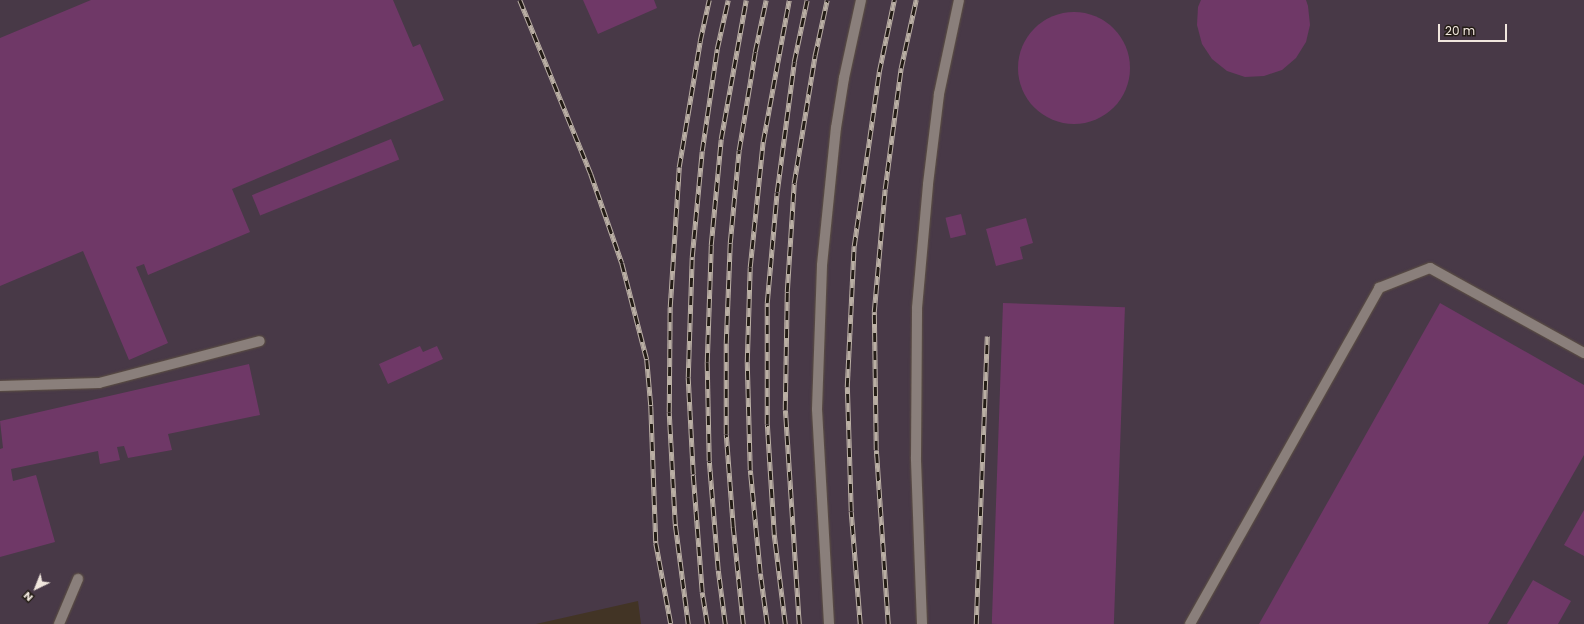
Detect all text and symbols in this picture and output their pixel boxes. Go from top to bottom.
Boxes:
scale bar [1440,16,1509,42]
text: 20 m [1445,22,1475,39]
north arrow [16,568,56,608]
text: N [19,588,36,605]

